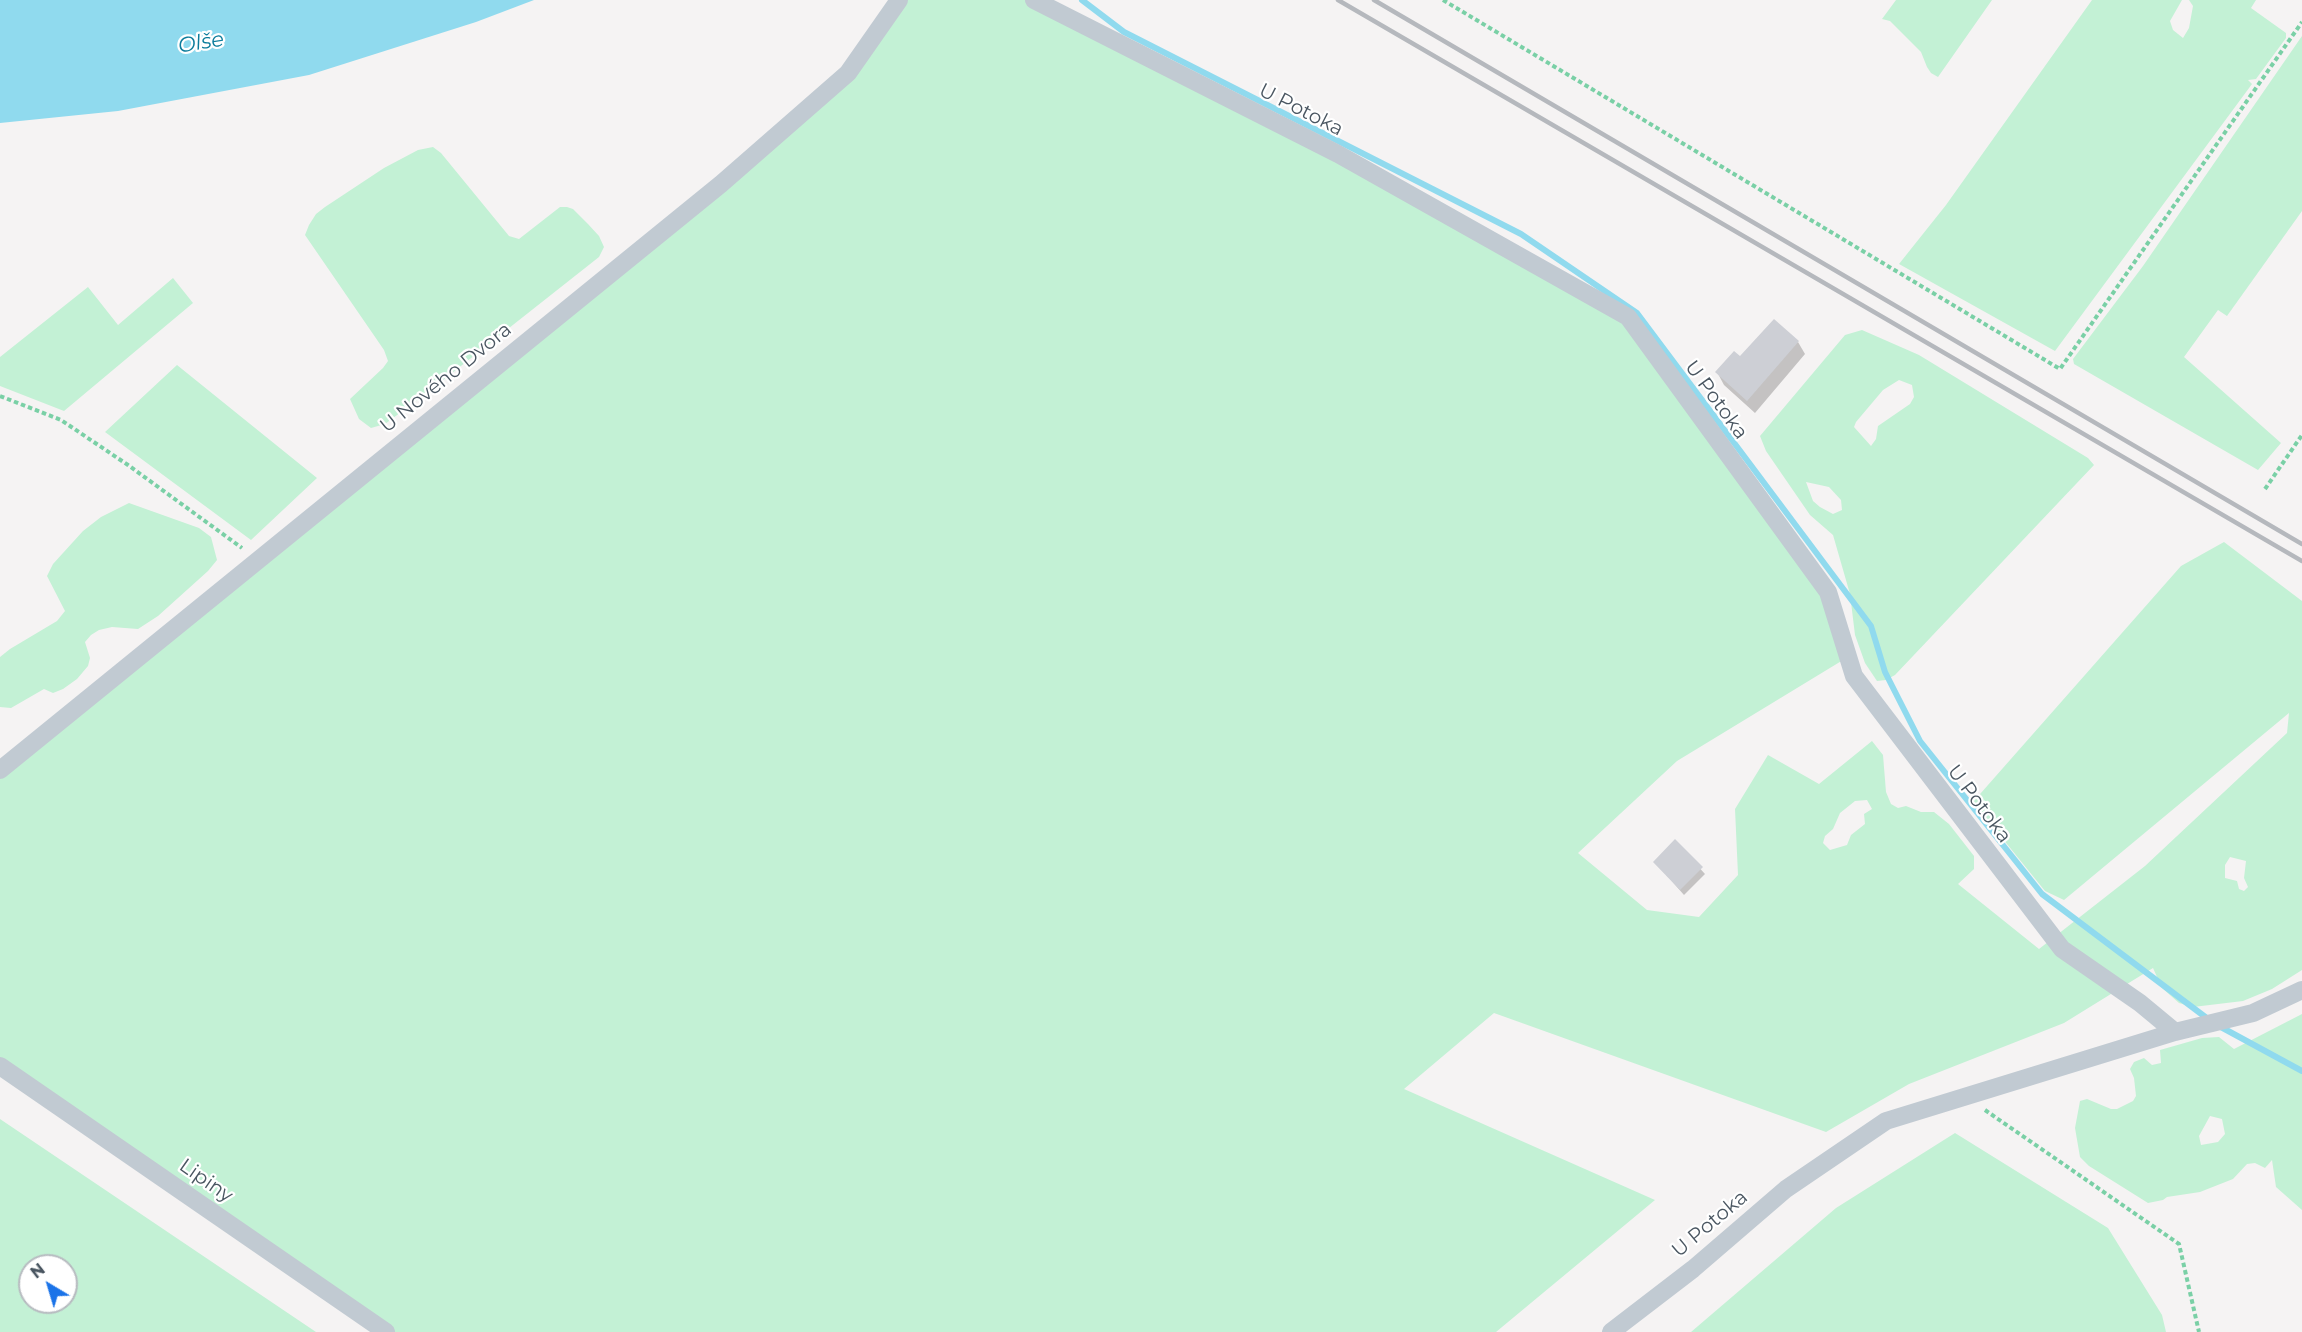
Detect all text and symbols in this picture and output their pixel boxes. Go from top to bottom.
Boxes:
water label: Olše [176,27,226,59]
street label: U Potoka [1255,79,1347,141]
street label: U Nového Dvora [375,318,517,438]
street label: U Potoka [1679,356,1753,444]
street label: U Potoka [1942,760,2016,848]
street label: Lipiny [175,1154,237,1208]
street label: U Potoka [1667,1185,1753,1263]
north arrow [18,1254,78,1314]
text: N [27,1260,49,1282]

